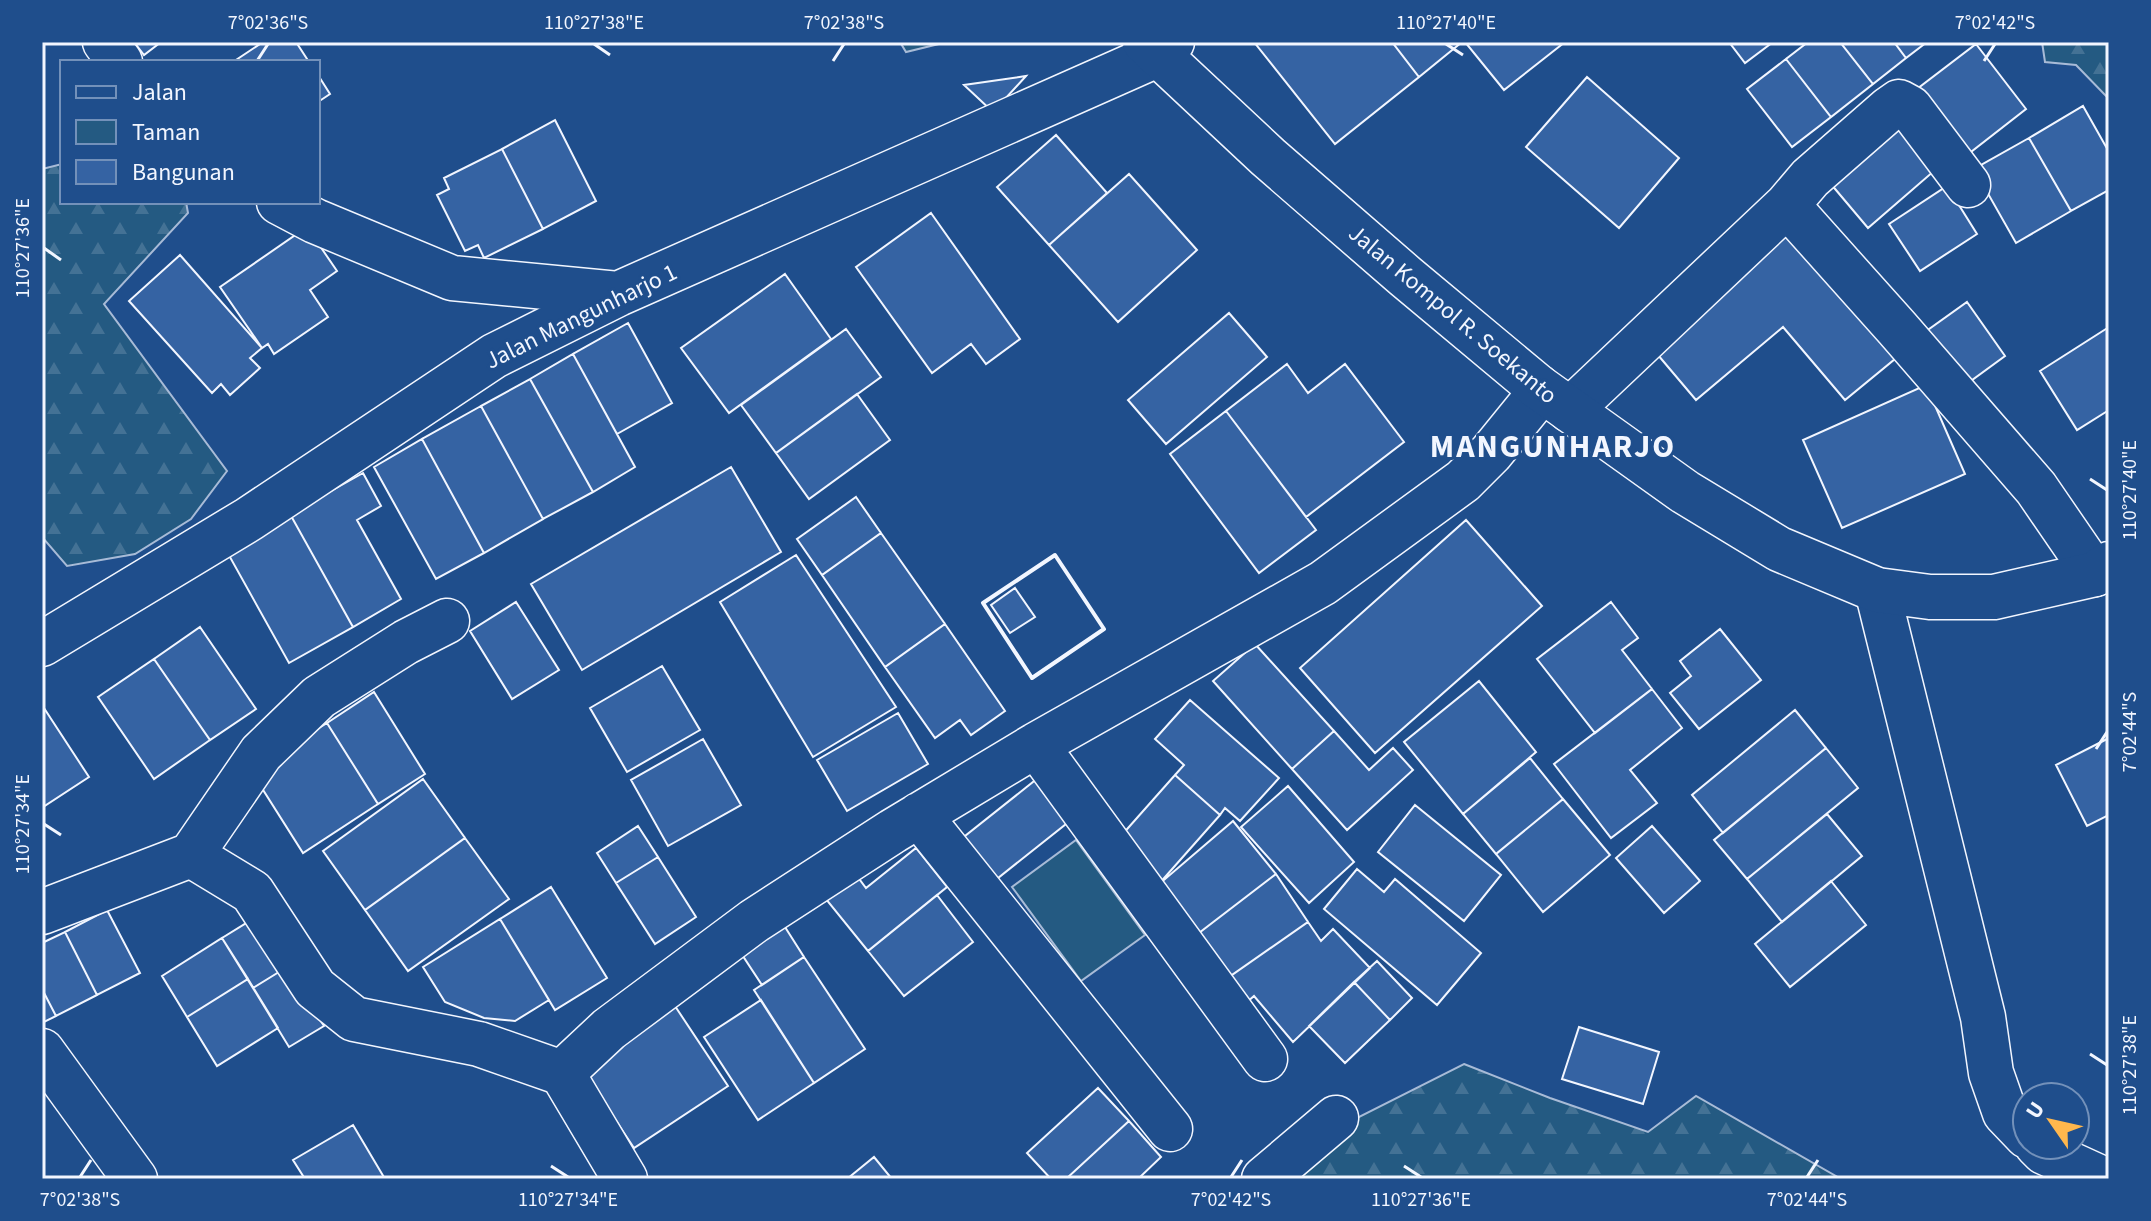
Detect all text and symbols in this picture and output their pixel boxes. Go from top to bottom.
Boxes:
text: 7°02'36"S [228,9,308,37]
text: 110°27'38"E [544,9,644,37]
text: 7°02'38"S [804,9,884,37]
text: 110°27'40"E [1396,9,1496,37]
text: 7°02'42"S [1955,9,2035,37]
legend [60,60,320,204]
text: Jalan [132,75,187,110]
text: Taman [132,115,200,150]
text: Bangunan [132,155,235,190]
text: 110°27'36"E [9,198,37,298]
street label: Jalan Kompol R. Soekanto [1341,216,1565,412]
street label: Jalan Mangunharjo 1 [479,255,683,378]
district label: MANGUNHARJO [1430,424,1676,470]
text: 110°27'40"E [2116,440,2144,540]
text: 7°02'44"S [2116,692,2144,772]
text: 110°27'34"E [9,774,37,874]
text: 110°27'38"E [2116,1015,2144,1115]
north arrow [2011,1081,2091,1161]
text: U [2018,1095,2053,1125]
text: 7°02'38"S [40,1186,120,1214]
text: 110°27'34"E [518,1186,618,1214]
text: 7°02'42"S [1191,1186,1271,1214]
text: 110°27'36"E [1371,1186,1471,1214]
text: 7°02'44"S [1767,1186,1847,1214]

